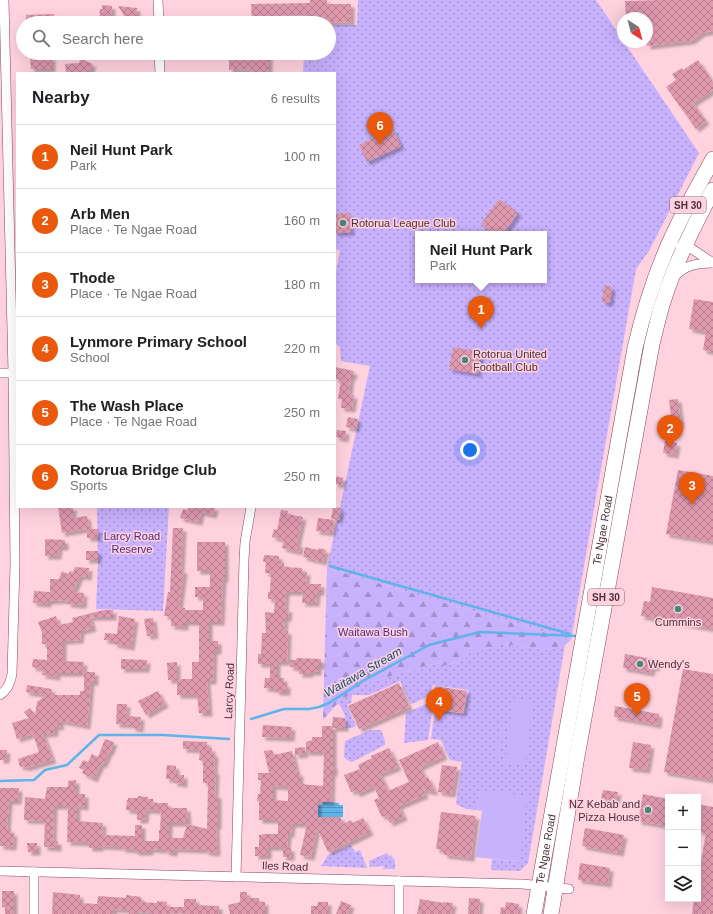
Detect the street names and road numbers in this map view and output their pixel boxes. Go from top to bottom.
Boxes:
road number: SH 30 [670,197,706,213]
street label: Te Ngae Road [590,494,615,566]
road number: SH 30 [588,589,624,605]
street label: Larcy Road [222,663,236,719]
street label: Te Ngae Road [534,813,558,885]
street label: Iles Road [262,859,308,873]

